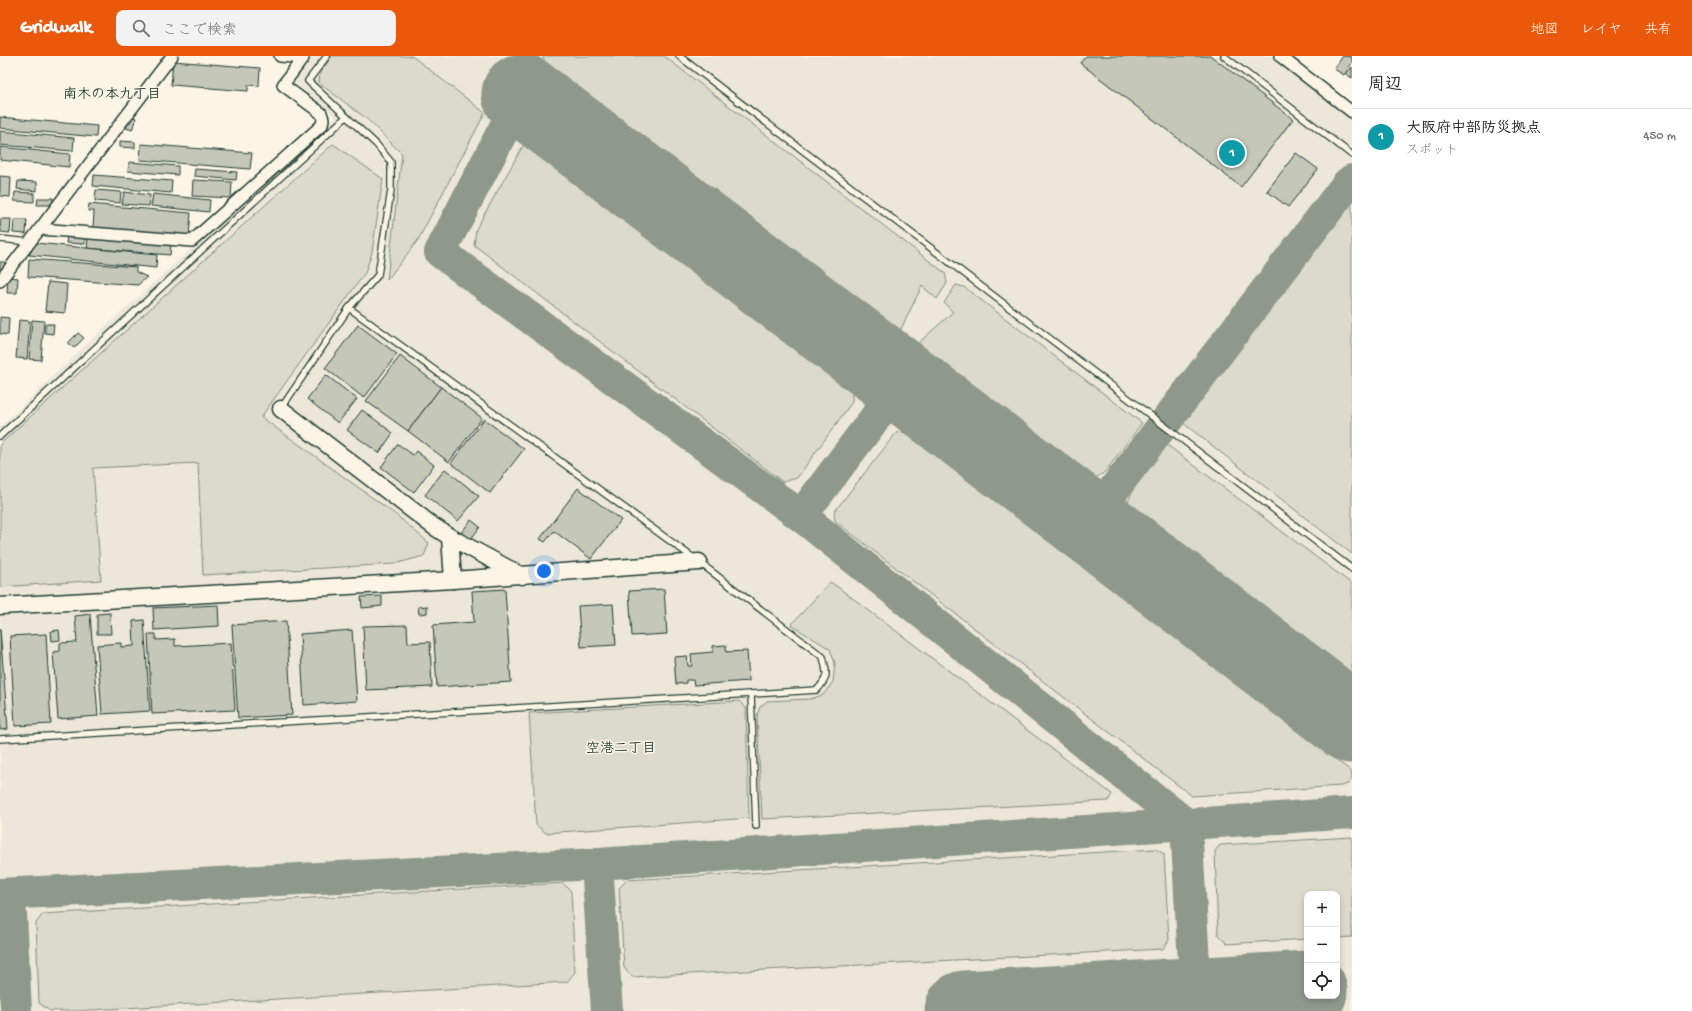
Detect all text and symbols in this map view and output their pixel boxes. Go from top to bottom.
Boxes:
search box [116,10,396,46]
text: Gridwalk [20,17,92,40]
icon: search [130,17,152,39]
text: ここで検索 [162,22,237,40]
text: 地図 [1531,22,1559,39]
text: レイヤ [1581,22,1622,39]
text: 共有 [1644,22,1672,39]
text: 周辺 [1368,76,1402,96]
district label: 南木の本九丁目 [63,86,161,104]
text: 大阪府中部防災拠点 [1406,120,1541,138]
text: 1 [1378,129,1384,144]
text: 450 m [1643,129,1676,144]
pin: 1 [1219,138,1245,168]
text: スポット [1406,143,1458,158]
your location [534,561,554,581]
district label: 空港二丁目 [586,740,656,758]
map controls [1304,891,1340,999]
button: + [1304,891,1340,927]
button: − [1304,927,1340,963]
button: locate [1304,963,1340,999]

